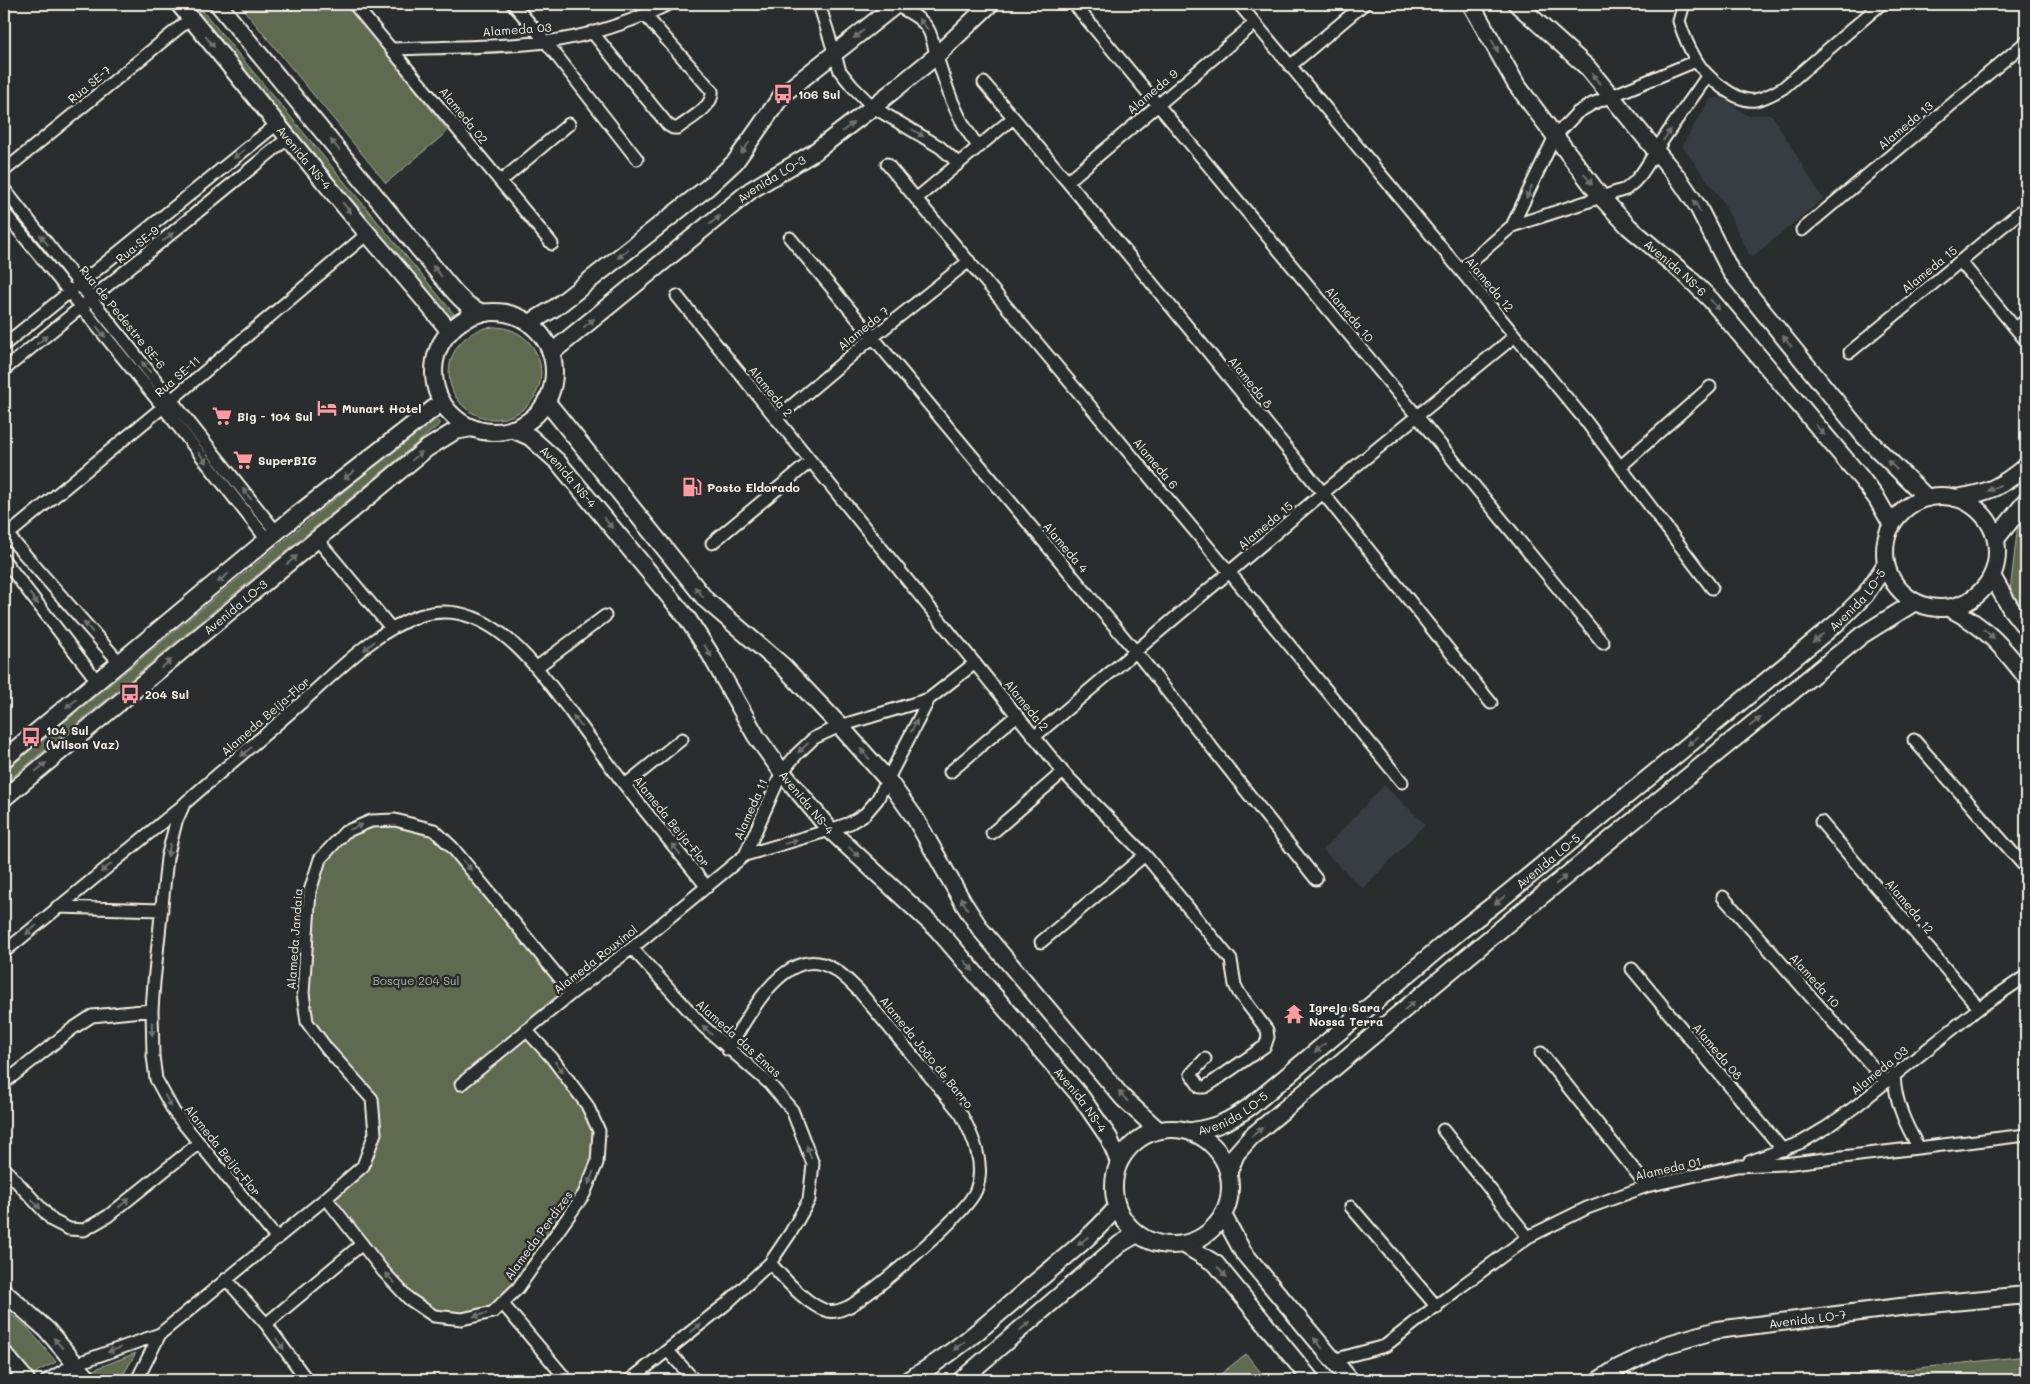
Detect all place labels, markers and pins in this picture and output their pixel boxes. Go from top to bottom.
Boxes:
bus stop icon: 106 Sul [772,83,794,105]
place label: 106 Sul [798,86,840,102]
hotel icon: Munart Hotel [316,397,338,419]
place label: Munart Hotel [342,400,421,416]
supermarket icon: Big - 104 Sul [211,405,233,427]
place label: Big - 104 Sul [237,408,313,424]
supermarket icon: SuperBIG [232,449,254,471]
place label: SuperBIG [258,452,317,468]
fuel station icon: Posto Eldorado [681,476,703,498]
place label: Posto Eldorado [707,479,800,495]
bus stop icon: 204 Sul [119,683,141,705]
place label: 204 Sul [145,686,189,702]
place label: 104 Sul (Wilson Vaz) [46,722,119,752]
bus stop icon: 104 Sul (Wilson Vaz) [20,726,42,748]
place label: Igreja Sara Nossa Terra [1309,999,1383,1029]
temple icon: Igreja Sara Nossa Terra [1283,1003,1305,1025]

